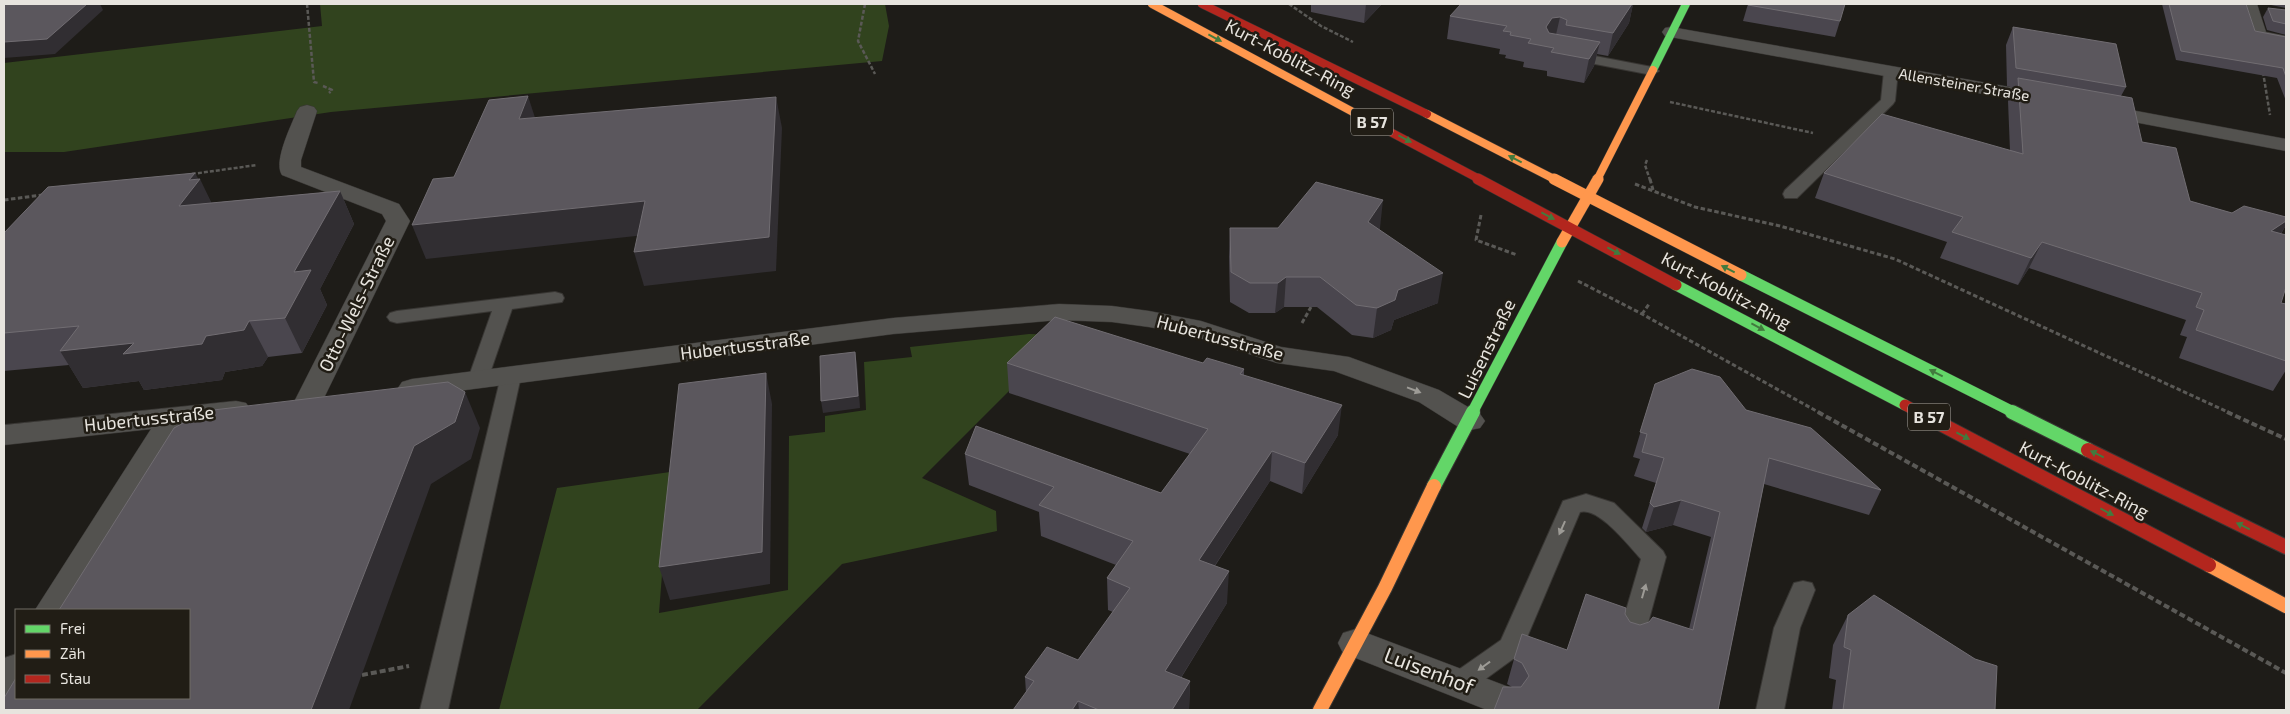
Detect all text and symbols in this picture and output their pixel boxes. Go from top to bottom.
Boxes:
street label: Kurt-Koblitz-Ring [1222,14,1359,101]
one-way arrow [1208,34,1223,42]
street label: Allensteiner Straße [1897,64,2031,104]
road number: B 57 [1351,108,1393,136]
one-way arrow [1398,135,1412,143]
one-way arrow [1507,155,1522,163]
one-way arrow [1541,212,1555,221]
street label: Otto-Wels-Straße [314,232,399,375]
one-way arrow [1607,247,1621,256]
street label: Kurt-Koblitz-Ring [1658,247,1795,334]
one-way arrow [1721,265,1735,273]
street label: Luisenstraße [1453,295,1520,402]
street label: Hubertusstraße [1154,310,1286,365]
one-way arrow [1750,323,1765,331]
street label: Hubertusstraße [679,326,811,364]
one-way arrow [1928,369,1943,378]
one-way arrow [1406,387,1421,394]
street label: Hubertusstraße [83,400,215,436]
road number: B 57 [1908,404,1950,431]
one-way arrow [1956,432,1971,440]
street label: Kurt-Koblitz-Ring [2016,436,2153,523]
one-way arrow [2090,450,2104,458]
one-way arrow [2100,508,2114,516]
one-way arrow [1558,521,1566,535]
one-way arrow [2235,521,2250,530]
one-way arrow [1641,583,1649,598]
legend [15,609,190,699]
text: Frei [60,619,85,637]
street label: Luisenhof [1381,641,1479,699]
text: Zäh [60,644,85,662]
one-way arrow [1477,661,1491,671]
text: Stau [60,669,91,687]

